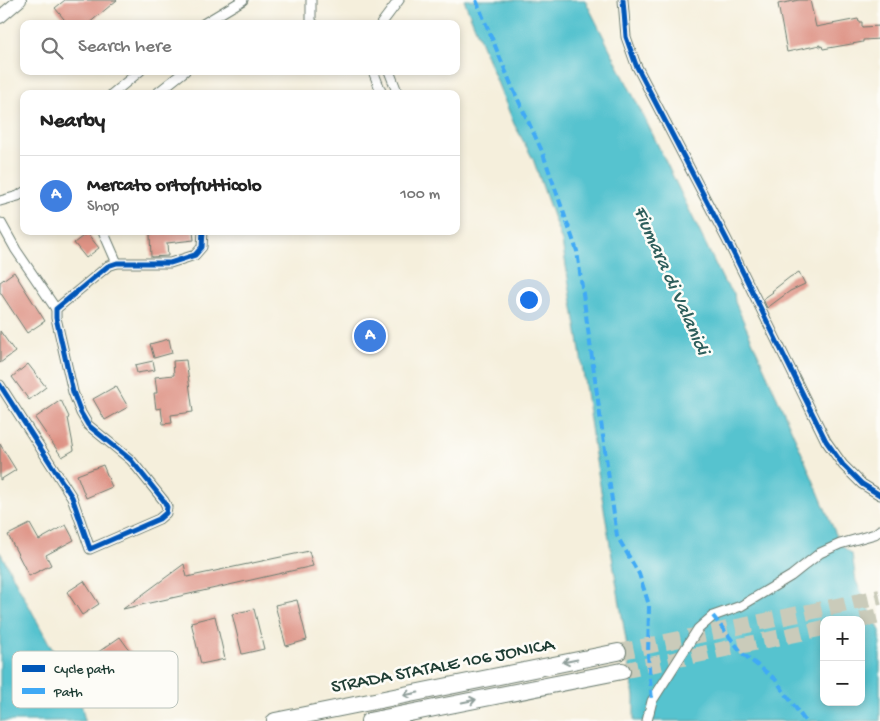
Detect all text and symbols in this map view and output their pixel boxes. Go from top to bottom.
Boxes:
search box [20,20,460,75]
icon: search [38,34,66,62]
text: Search here [78,36,172,59]
text: Nearby [40,110,105,135]
text: Mercato ortofrutticolo [87,175,262,198]
text: A [51,186,61,205]
text: 100 m [400,186,440,205]
text: Shop [87,198,119,217]
water label: Fiumara di Valanidi [627,203,714,361]
your location [516,287,542,313]
pin: A [354,317,386,355]
map controls [820,616,865,706]
button: + [820,616,865,661]
street label: STRADA STATALE 106 JONICA [329,634,558,700]
legend [12,651,178,708]
one-way arrow [562,657,578,667]
button: − [820,661,865,706]
text: Cycle path [54,662,115,679]
text: Path [53,685,83,702]
one-way arrow [403,689,419,699]
one-way arrow [460,696,476,705]

